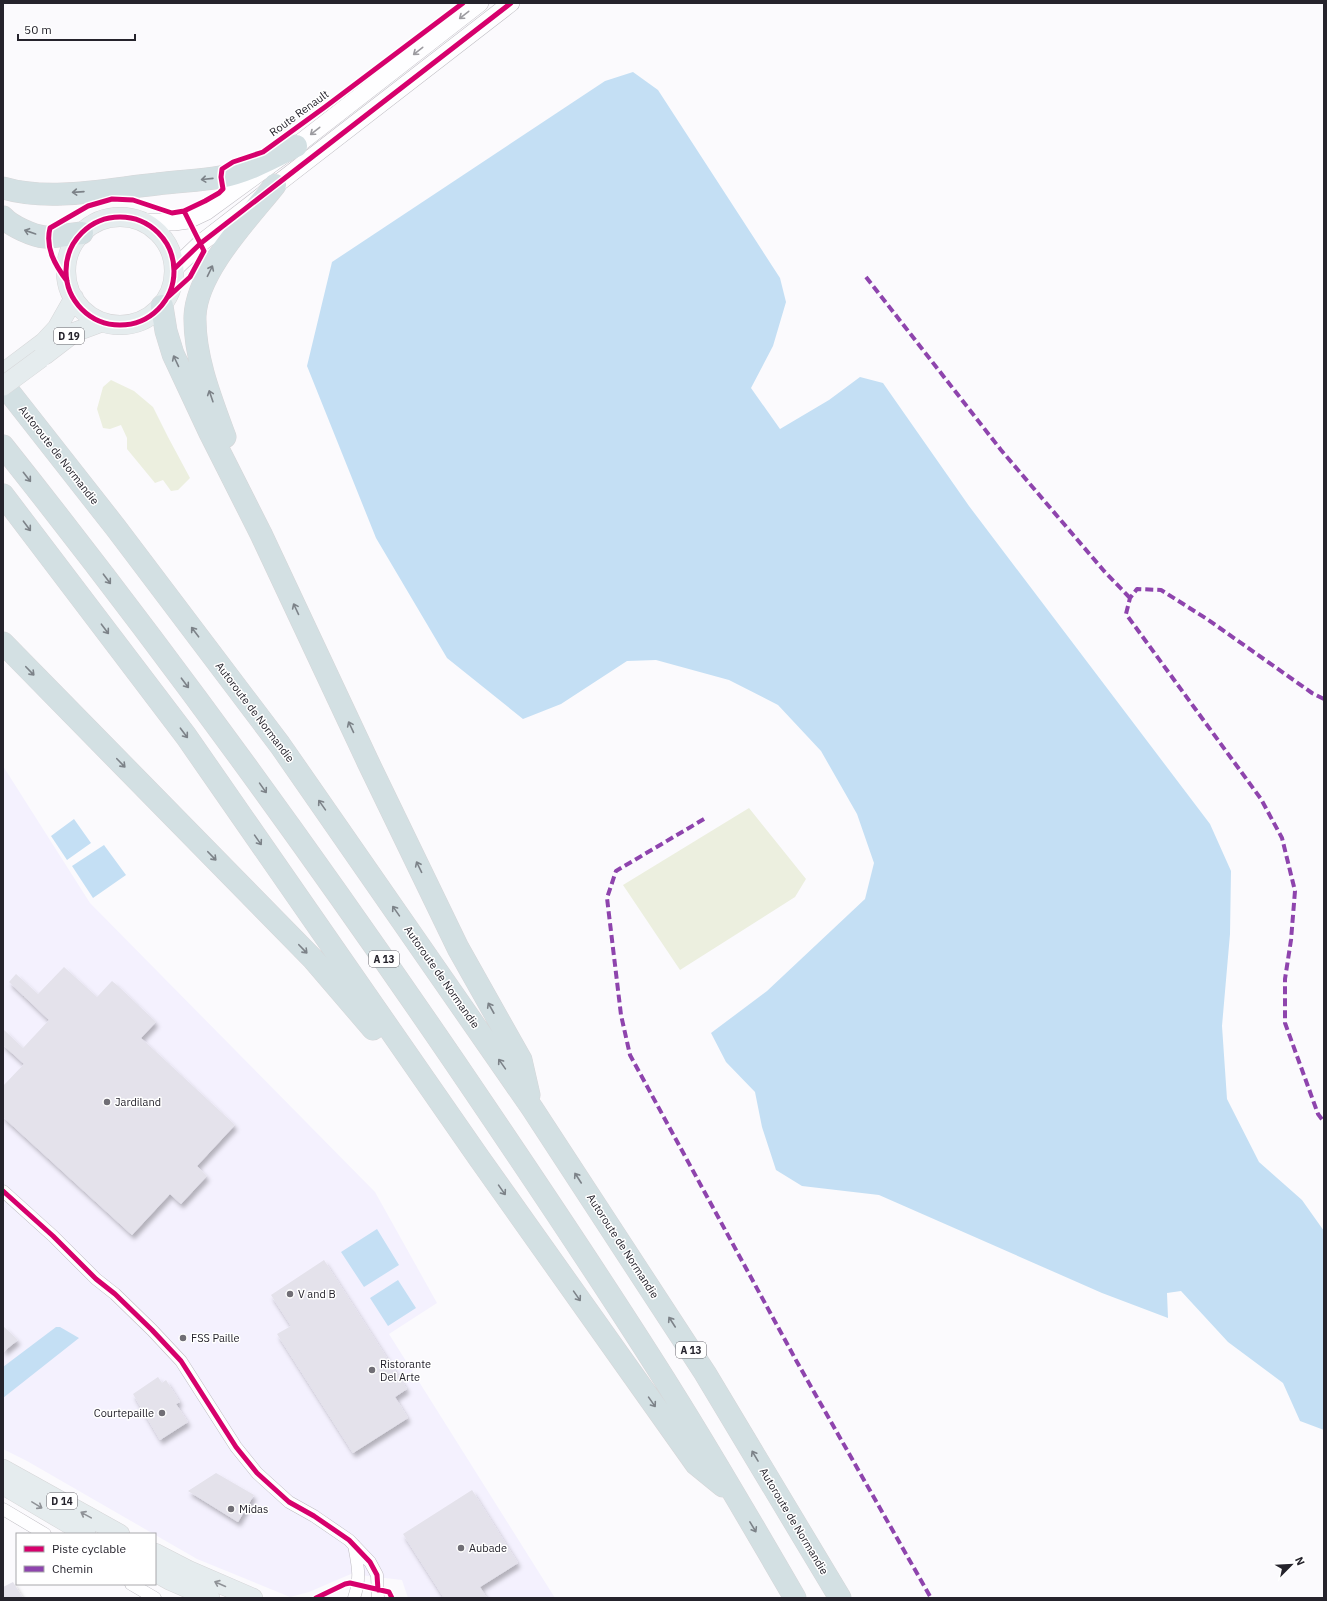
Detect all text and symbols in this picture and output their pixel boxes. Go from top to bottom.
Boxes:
one-way arrow [459,11,470,19]
scale bar [18,16,135,42]
text: 50 m [24,22,52,37]
one-way arrow [412,47,423,56]
street label: Route Renault [267,87,331,139]
one-way arrow [310,127,321,136]
one-way arrow [201,175,214,182]
one-way arrow [72,189,85,196]
one-way arrow [24,228,37,235]
one-way arrow [207,265,214,277]
road number: D 19 [54,328,84,344]
one-way arrow [172,355,180,367]
one-way arrow [207,390,214,403]
street label: Autoroute de Normandie [16,403,102,507]
one-way arrow [23,471,32,482]
one-way arrow [22,520,31,531]
one-way arrow [103,574,112,585]
one-way arrow [292,603,299,615]
one-way arrow [101,624,109,635]
one-way arrow [191,627,199,638]
street label: Autoroute de Normandie [213,659,297,765]
one-way arrow [25,666,35,676]
one-way arrow [181,678,190,689]
one-way arrow [347,721,354,733]
one-way arrow [179,727,188,738]
one-way arrow [116,758,126,768]
one-way arrow [259,782,267,793]
one-way arrow [318,799,326,810]
one-way arrow [254,834,262,845]
one-way arrow [207,851,217,861]
one-way arrow [415,862,422,874]
one-way arrow [392,906,400,917]
street label: Autoroute de Normandie [401,923,483,1031]
one-way arrow [298,944,308,954]
road number: A 13 [369,951,399,967]
one-way arrow [487,1002,495,1014]
one-way arrow [498,1059,506,1070]
place label: Jardiland [115,1095,161,1109]
marker: Jardiland [102,1097,112,1107]
one-way arrow [574,1172,582,1184]
one-way arrow [498,1184,506,1195]
street label: Autoroute de Normandie [584,1191,662,1301]
place label: V and B [298,1287,336,1301]
marker: V and B [285,1289,295,1299]
one-way arrow [573,1290,581,1301]
one-way arrow [668,1316,676,1328]
place label: FSS Paille [191,1331,240,1345]
marker: FSS Paille [178,1333,188,1343]
road number: A 13 [676,1342,706,1358]
place label: Ristorante Del Arte [380,1357,431,1384]
marker: Ristorante Del Arte [367,1365,377,1375]
one-way arrow [648,1396,656,1407]
place label: Courtepaille [94,1406,154,1420]
marker: Courtepaille [157,1408,167,1418]
one-way arrow [751,1450,759,1462]
street label: Autoroute de Normandie [757,1465,831,1577]
road number: D 14 [47,1493,77,1509]
one-way arrow [30,1501,42,1509]
place label: Midas [239,1502,268,1516]
marker: Midas [226,1504,236,1514]
one-way arrow [80,1511,92,1518]
one-way arrow [750,1521,758,1533]
legend [16,1533,156,1585]
text: Piste cyclable [52,1541,127,1556]
place label: Aubade [469,1541,507,1555]
marker: Aubade [456,1543,466,1553]
north arrow [1271,1545,1311,1585]
text: N [1292,1554,1308,1567]
text: Chemin [52,1561,93,1576]
one-way arrow [215,1580,227,1587]

